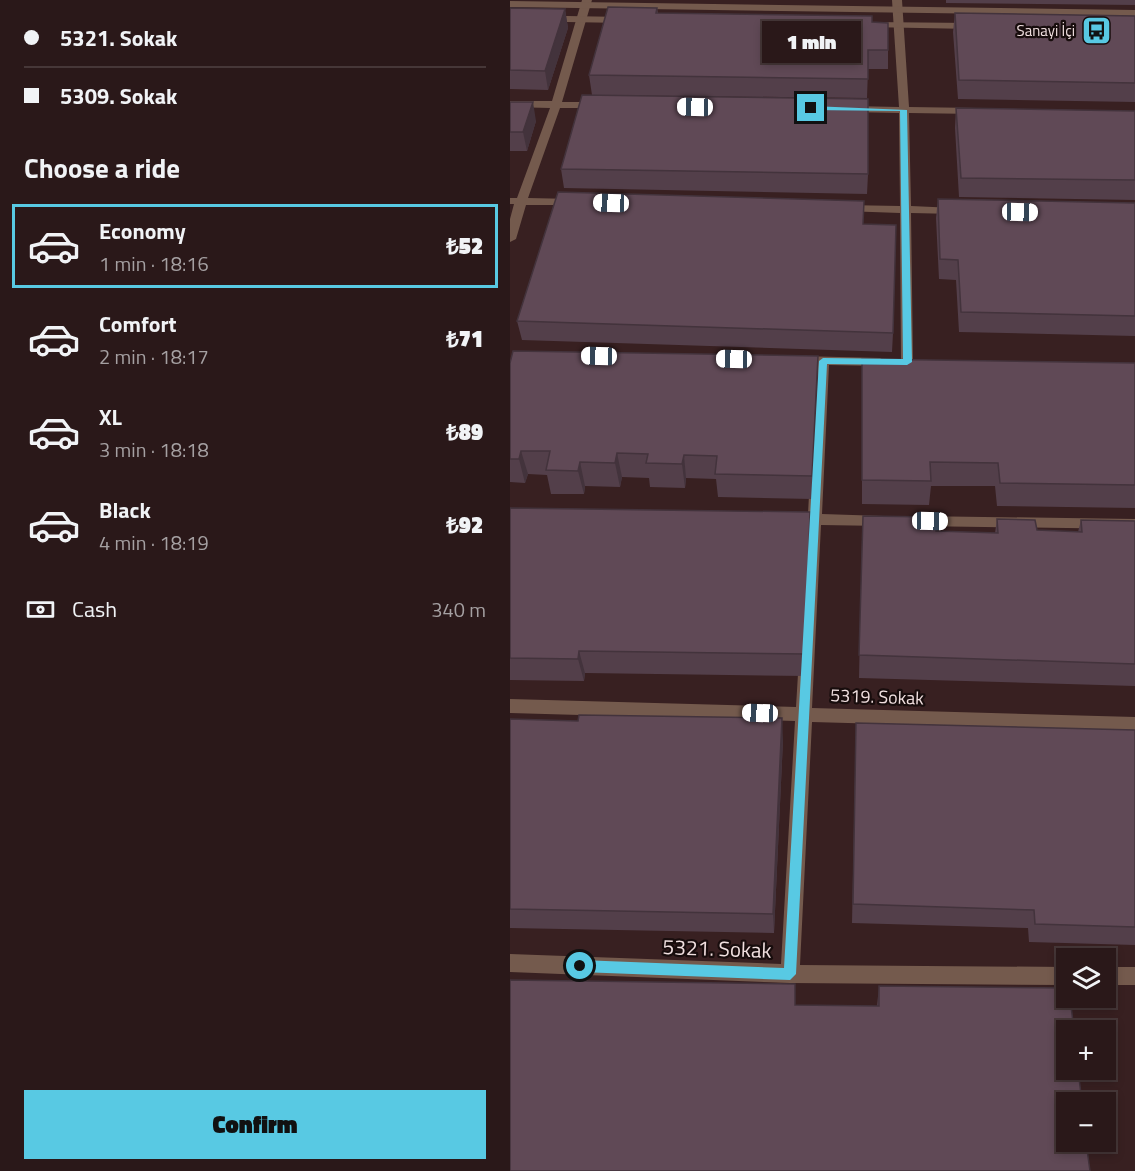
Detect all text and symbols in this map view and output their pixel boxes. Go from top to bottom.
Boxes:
bus stop icon: Sanayi İçi [1080,15,1112,47]
place label: Sanayi İçi [1017,19,1075,42]
text: 5321. Sokak [60,21,177,55]
callout: 1 min [762,21,860,63]
text: 1 min [787,26,836,57]
text: 5309. Sokak [60,79,177,113]
route end [797,94,824,121]
car [677,98,713,116]
text: Choose a ride [24,147,180,188]
car [593,193,629,213]
car [1002,203,1038,221]
text: Economy [99,214,186,248]
icon: car [27,219,81,273]
text: ₺52 [446,229,483,263]
text: 1 min · 18:16 [99,248,209,279]
text: Comfort [99,307,177,341]
icon: car [27,312,81,366]
text: ₺71 [446,322,483,356]
text: 2 min · 18:17 [99,341,209,372]
car [581,347,617,365]
car [716,350,752,368]
text: XL [99,400,122,434]
icon: car [27,405,81,459]
text: ₺89 [446,415,483,449]
text: 3 min · 18:18 [99,434,209,465]
text: Black [99,493,151,527]
icon: car [27,498,81,552]
text: ₺92 [446,508,483,542]
car [912,512,948,530]
text: 4 min · 18:19 [99,527,209,558]
text: Cash [72,592,117,626]
icon: cash [24,593,57,626]
text: 340 m [431,594,486,625]
street label: 5319. Sokak [830,681,925,712]
car [742,703,778,723]
street label: 5321. Sokak [662,930,772,966]
map controls [1056,948,1116,1152]
button: layers [1056,948,1116,1008]
route start [566,952,593,979]
button: + [1056,1020,1116,1080]
button: Confirm [24,1090,486,1159]
button: − [1056,1092,1116,1152]

